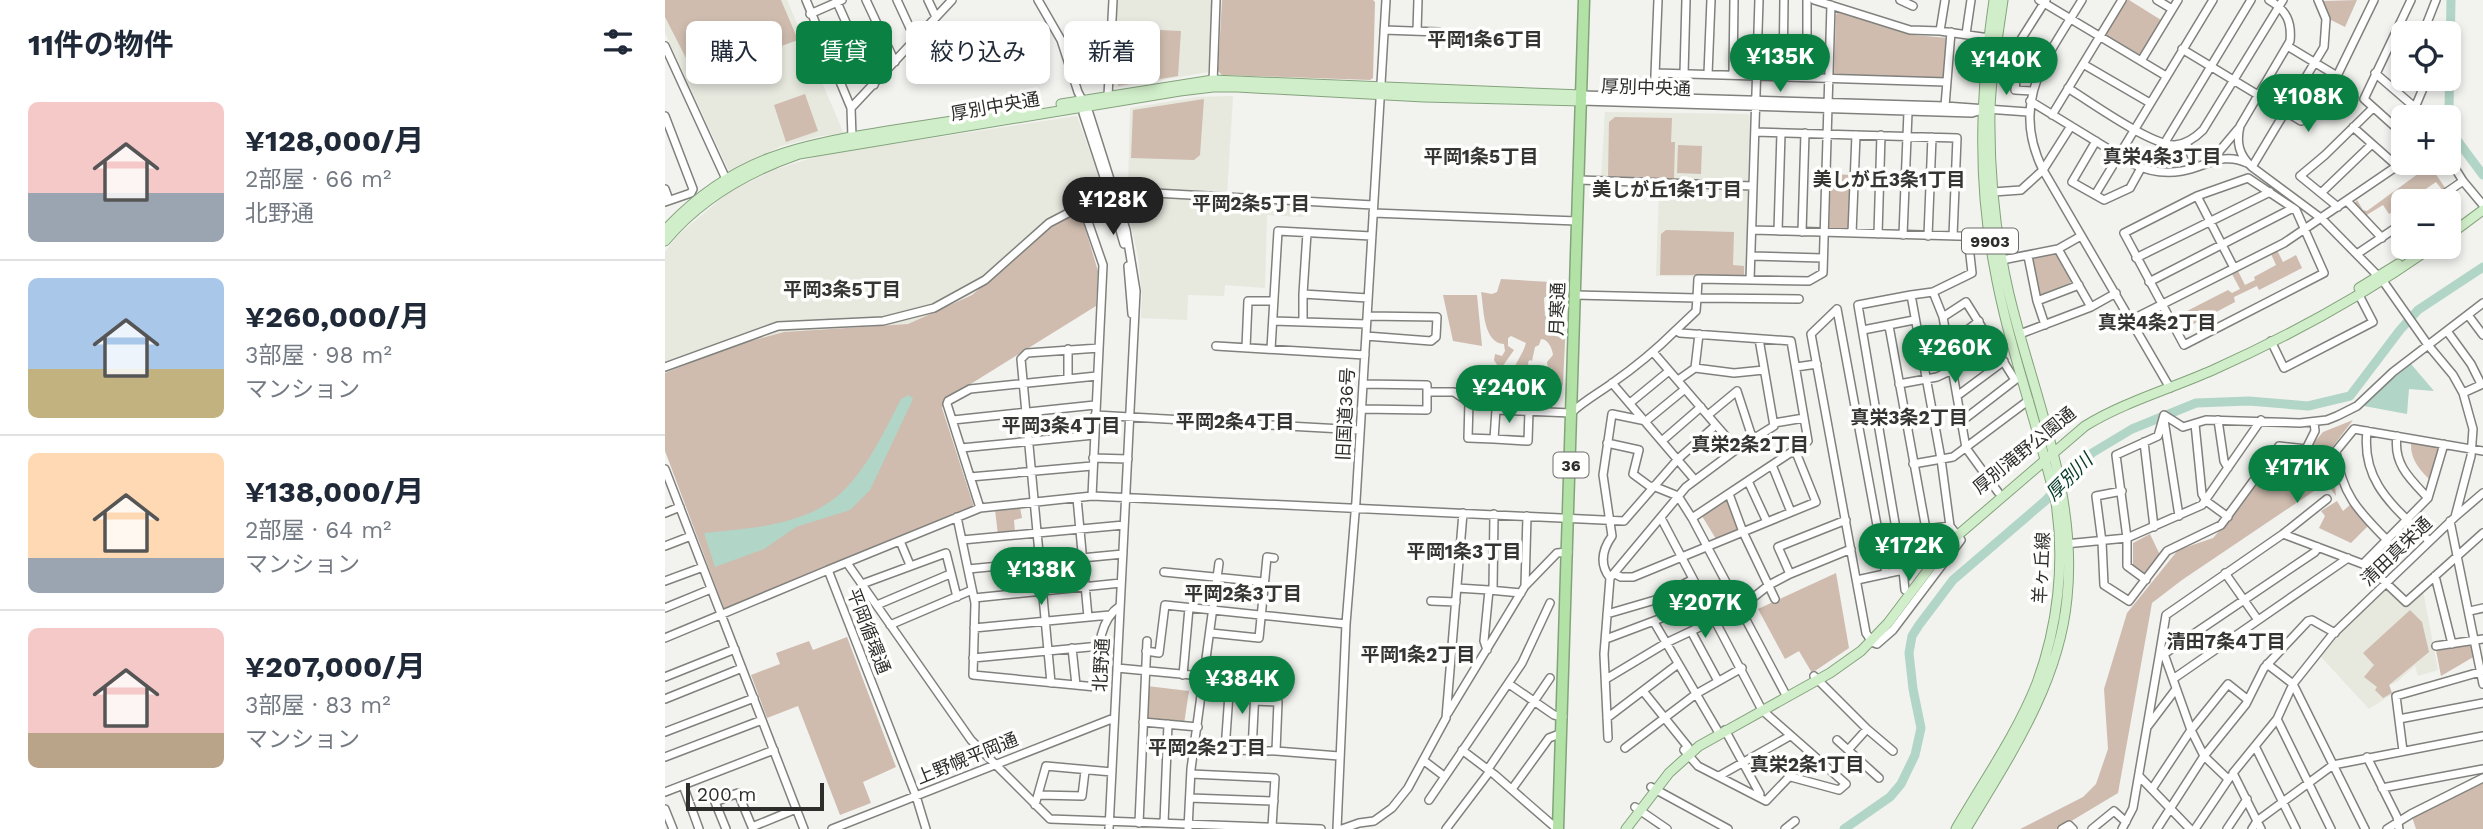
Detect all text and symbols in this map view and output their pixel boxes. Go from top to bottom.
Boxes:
chip: 購入 [686,21,782,84]
chip: 賃貸 [796,21,892,84]
chip: 絞り込み [906,21,1050,84]
chip: 新着 [1064,21,1160,84]
map controls [2391,21,2461,259]
button: locate [2391,21,2461,91]
icon: filters [599,23,637,61]
text: 11件の物件 [28,27,174,62]
district label: 平岡1条6丁目 [1428,28,1542,51]
pin: ¥135K [1731,34,1829,94]
pin: ¥140K [1957,38,2055,97]
text: ¥135K [1746,43,1814,70]
text: ¥140K [1971,46,2041,73]
pin: ¥108K [2259,74,2357,134]
street label: 厚別中央通 [1601,75,1691,99]
text: ¥108K [2273,83,2343,110]
street label: 厚別中央通 [949,88,1041,124]
button: + [2391,105,2461,175]
text: ¥128,000/月 [245,123,424,158]
icon: home [84,130,168,214]
district label: 平岡1条5丁目 [1424,145,1538,168]
district label: 真栄4条3丁目 [2103,145,2221,168]
text: 2部屋 · 66 m² [245,166,391,193]
district label: 美しが丘3条1丁目 [1813,168,1965,191]
pin: ¥128K [1064,177,1162,237]
district label: 美しが丘1条1丁目 [1592,178,1742,201]
text: ¥128K [1078,186,1148,213]
button: − [2391,189,2461,259]
district label: 平岡2条5丁目 [1192,192,1310,215]
text: 北野通 [245,200,314,227]
road number: 9903 [1962,229,2018,254]
district label: 平岡3条5丁目 [783,278,901,301]
street label: 月寒通 [1546,282,1568,336]
text: ¥260,000/月 [245,299,430,334]
icon: home [84,306,168,390]
district label: 真栄4条2丁目 [2098,311,2216,334]
pin: ¥260K [1906,326,2004,385]
text: ¥260K [1918,334,1992,361]
text: 3部屋 · 98 m² [245,342,392,369]
pin: ¥240K [1460,366,1558,425]
street label: 旧国道36号 [1332,367,1358,461]
text: ¥240K [1472,374,1546,401]
text: マンション [245,376,360,403]
street label: 厚別滝野公園通 [1968,402,2080,498]
district label: 真栄3条2丁目 [1850,406,1968,429]
district label: 平岡2条4丁目 [1176,410,1294,433]
district label: 平岡3条4丁目 [1002,414,1120,437]
district label: 真栄2条2丁目 [1691,433,1809,456]
pin: ¥171K [2248,446,2346,505]
water label: 厚別川 [2041,447,2099,505]
road number: 36 [1553,452,1588,478]
text: ¥171K [2264,454,2330,481]
text: ¥138,000/月 [245,474,424,509]
icon: home [84,481,168,565]
street label: 清田真栄通 [2356,512,2436,590]
text: 2部屋 · 64 m² [245,517,392,544]
pin: ¥172K [1860,524,1958,583]
street label: 羊ヶ丘線 [2029,531,2053,605]
text: ¥172K [1875,532,1943,559]
district label: 平岡1条3丁目 [1407,540,1521,563]
pin: ¥138K [992,548,1090,607]
text: マンション [245,551,360,578]
text: ¥138K [1006,556,1076,583]
pin: ¥207K [1656,580,1754,640]
district label: 平岡2条3丁目 [1184,582,1302,605]
street label: 平岡循環通 [843,585,895,677]
text: ¥207K [1668,589,1742,616]
district label: 清田7条4丁目 [2167,630,2285,653]
street label: 北野通 [1089,637,1113,693]
district label: 平岡1条2丁目 [1361,643,1475,666]
text: ¥207,000/月 [245,649,426,684]
icon: home [84,656,168,740]
pin: ¥384K [1193,656,1291,716]
text: ¥384K [1205,665,1279,692]
text: 3部屋 · 83 m² [245,692,391,719]
text: マンション [245,726,360,753]
street label: 上野幌平岡通 [913,728,1021,788]
district label: 平岡2条2丁目 [1148,736,1266,759]
district label: 真栄2条1丁目 [1750,753,1864,776]
scale bar [686,780,824,812]
text: 200 m [697,783,756,806]

